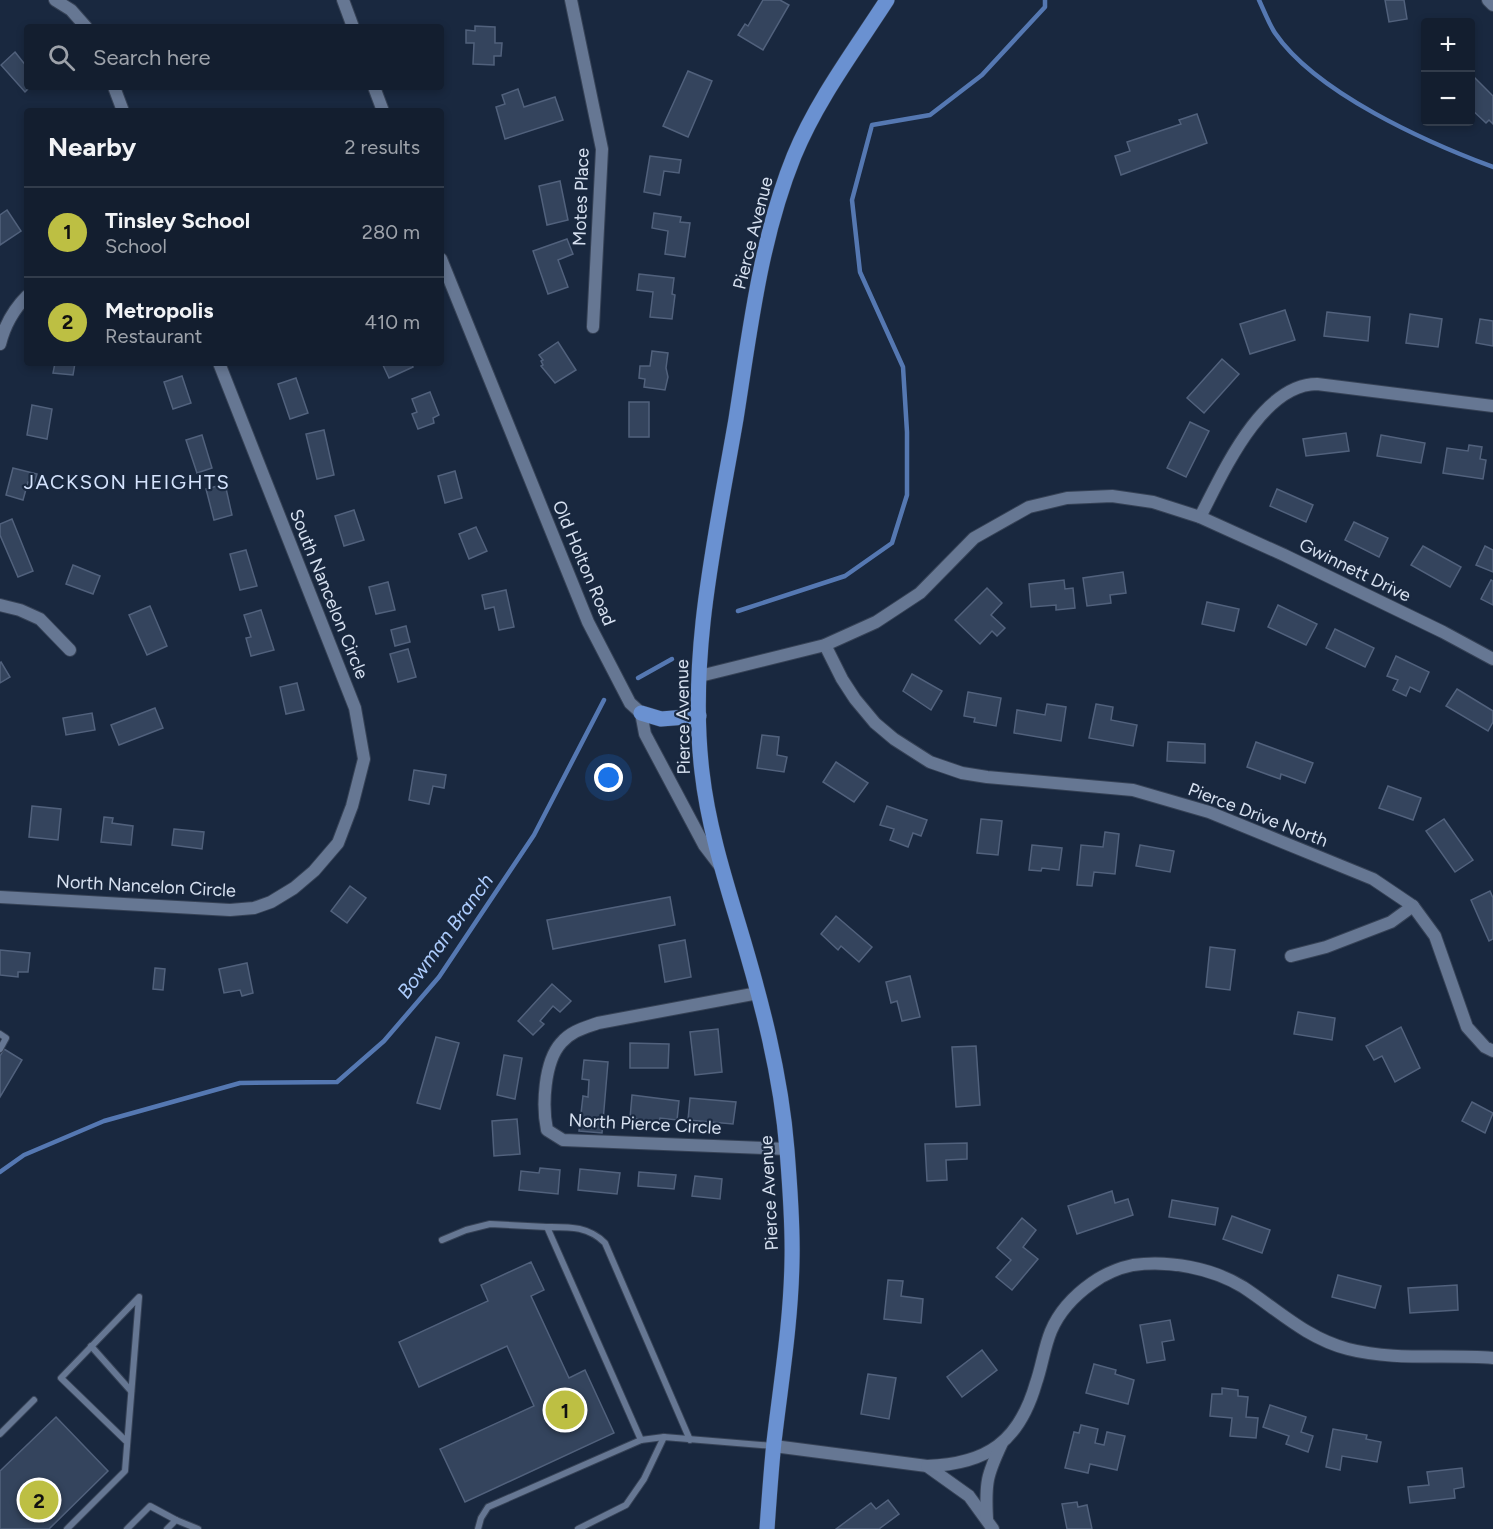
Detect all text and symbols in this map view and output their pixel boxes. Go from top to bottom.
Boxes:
map controls [1421,18,1475,126]
button: + [1421,18,1475,72]
search box [24,24,444,90]
icon: search [45,41,78,74]
text: Search here [93,44,211,71]
button: − [1421,72,1475,126]
text: Nearby [48,131,136,163]
text: 2 results [344,135,420,159]
street label: Motes Place [568,147,594,246]
street label: Pierce Avenue [728,174,778,292]
text: Tinsley School [105,207,250,234]
text: 1 [63,220,72,244]
text: 280 m [362,220,420,244]
text: School [105,234,167,258]
text: Metropolis [105,297,213,324]
text: 2 [62,310,73,334]
text: 410 m [365,310,420,334]
text: Restaurant [105,324,202,348]
district label: JACKSON HEIGHTS [24,470,230,494]
street label: Old Holton Road [548,497,620,629]
street label: South Nancelon Circle [285,506,373,682]
street label: Gwinnett Drive [1296,533,1415,607]
street label: Pierce Avenue [671,659,695,775]
your location [594,763,623,792]
street label: Pierce Drive North [1185,778,1331,852]
water label: Bowman Branch [392,869,498,1003]
street label: North Nancelon Circle [55,870,237,902]
street label: North Pierce Circle [568,1109,722,1139]
street label: Pierce Avenue [755,1135,783,1251]
pin: 1 [546,1388,584,1432]
pin: 2 [20,1478,58,1522]

